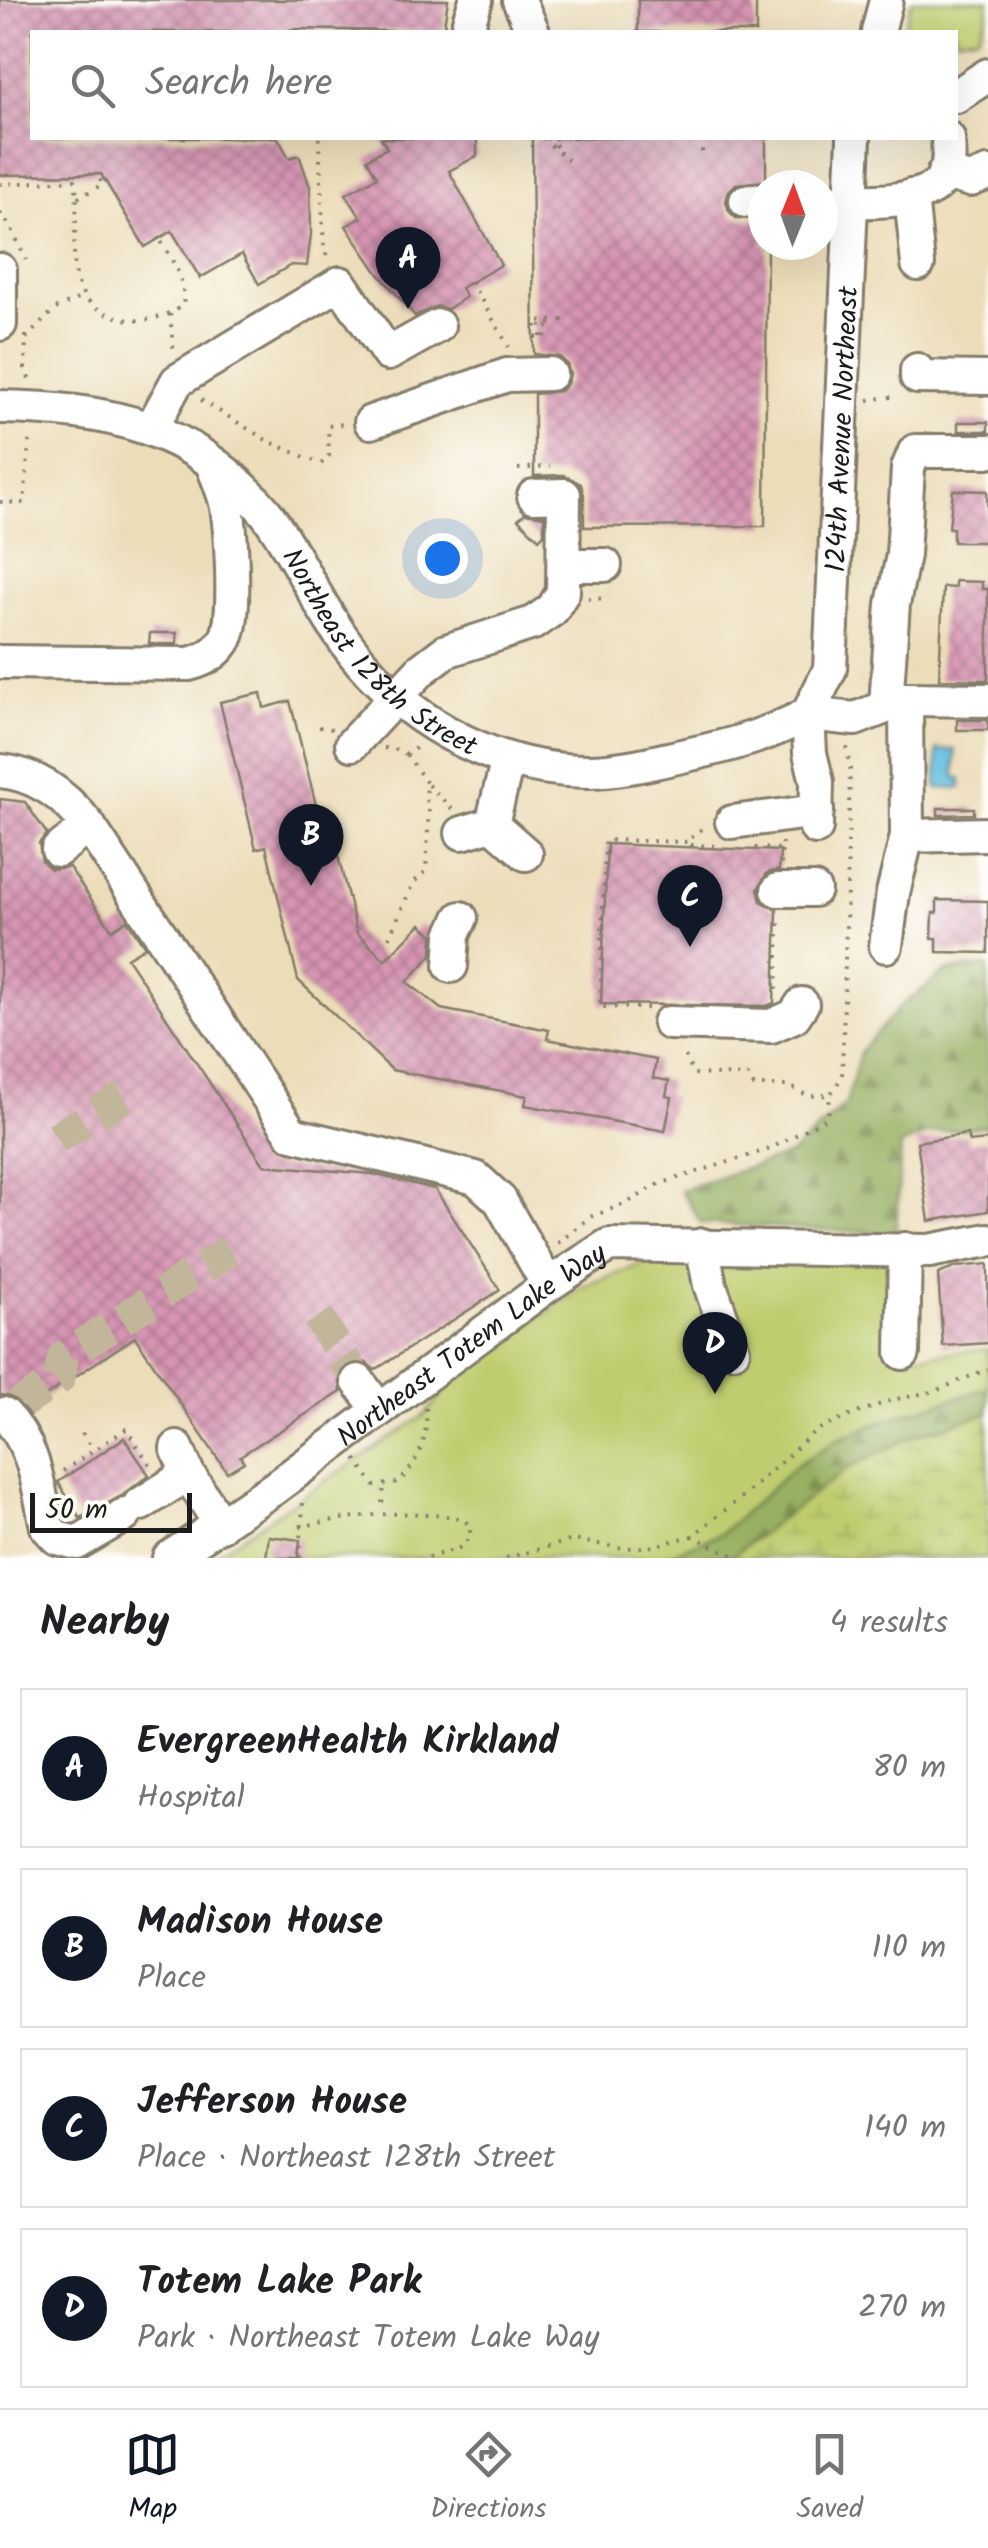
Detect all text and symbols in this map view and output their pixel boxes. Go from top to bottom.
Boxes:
search box [30,30,958,140]
text: Search here [145,55,332,115]
icon: search [65,58,120,113]
north arrow [748,170,838,260]
pin: A [376,226,440,309]
street label: 124th Avenue Northeast [814,284,872,574]
your location [417,533,468,584]
street label: Northeast 128th Street [269,540,485,770]
pin: B [278,804,344,886]
pin: C [658,864,722,947]
street label: Northeast Totem Lake Way [328,1232,617,1460]
pin: D [682,1312,748,1394]
scale bar [30,1488,192,1532]
text: 50 m [45,1488,108,1533]
text: Nearby [40,1590,169,1657]
text: 4 results [830,1598,948,1649]
text: EvergreenHealth Kirkland [137,1713,559,1773]
text: A [64,1743,85,1794]
text: 80 m [872,1743,946,1794]
text: Hospital [137,1773,245,1824]
text: Madison House [137,1893,383,1953]
text: B [65,1923,84,1974]
text: 110 m [872,1923,946,1974]
text: Place [137,1953,206,2004]
text: Jefferson House [137,2073,407,2133]
text: C [65,2103,84,2154]
text: 140 m [864,2103,946,2154]
text: Place · Northeast 128th Street [137,2133,555,2184]
text: Totem Lake Park [137,2253,421,2313]
text: D [64,2283,85,2334]
text: 270 m [858,2283,946,2334]
text: Park · Northeast Totem Lake Way [137,2313,599,2364]
tab: Map [125,2427,180,2532]
tab: Directions [430,2427,546,2532]
tab: Saved [797,2427,863,2532]

